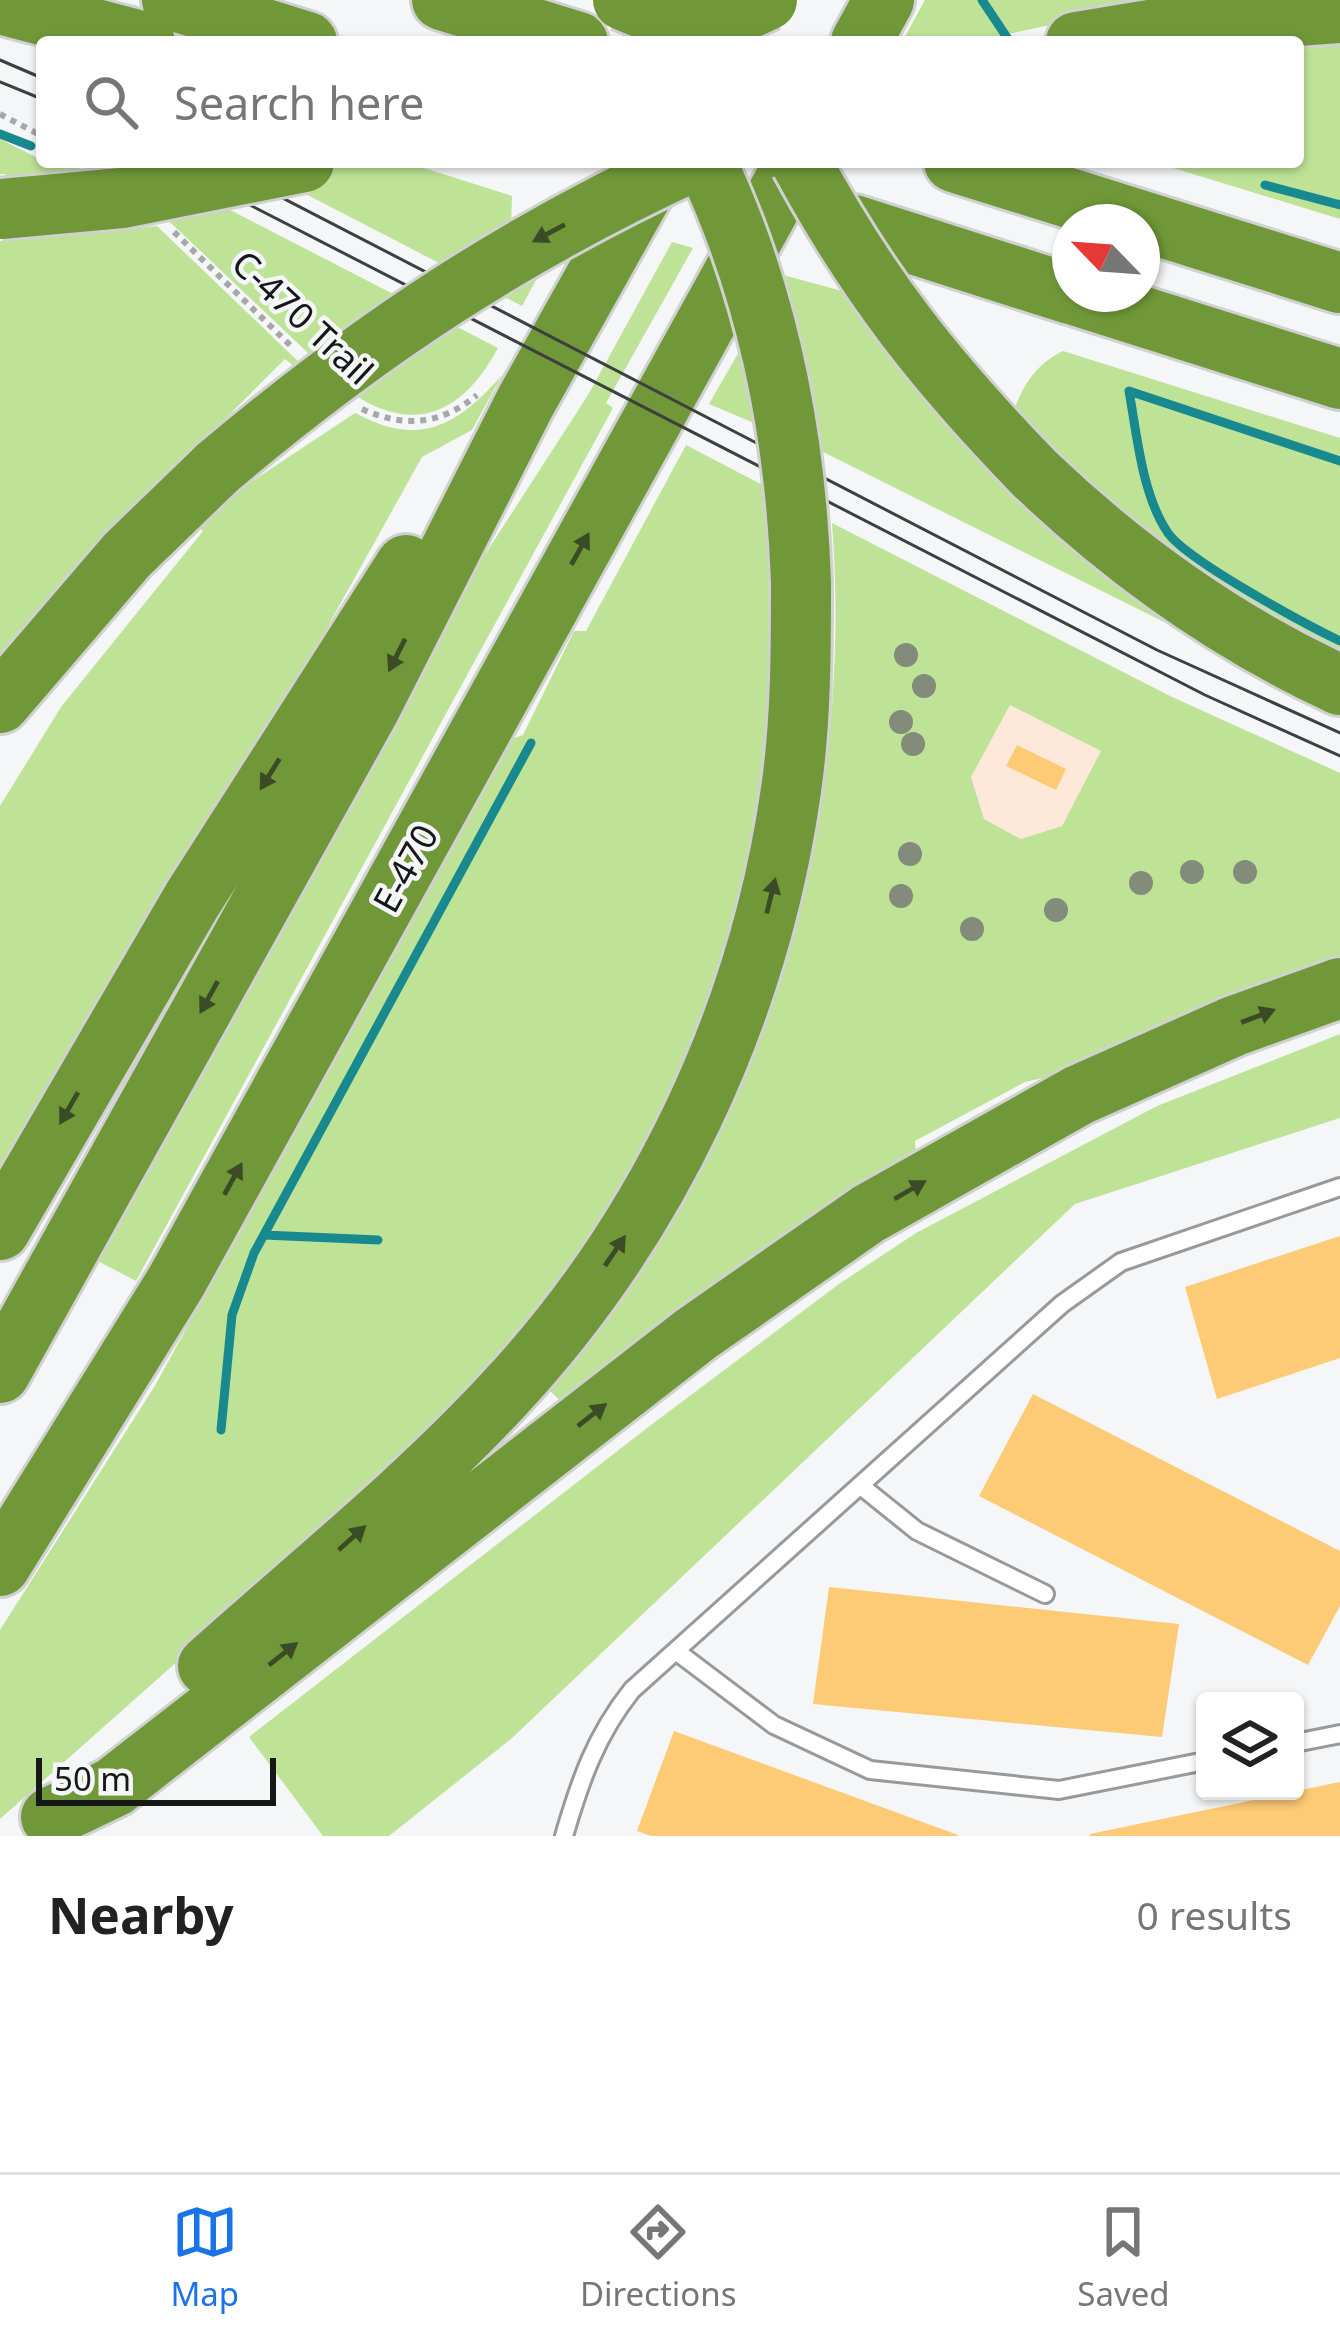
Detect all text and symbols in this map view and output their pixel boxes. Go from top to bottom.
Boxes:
search box [36,36,1304,168]
icon: search [78,69,144,135]
text: Search here [174,72,424,133]
north arrow [1052,204,1160,312]
one-way arrow [531,222,566,243]
street label: C-470 Trail [222,239,384,395]
one-way arrow [569,532,590,567]
one-way arrow [387,637,407,672]
one-way arrow [260,758,282,790]
street label: E-470 [361,815,449,921]
one-way arrow [762,877,781,914]
one-way arrow [199,979,220,1014]
one-way arrow [1241,1006,1277,1025]
one-way arrow [60,1091,81,1125]
one-way arrow [222,1162,243,1197]
one-way arrow [893,1180,927,1201]
one-way arrow [603,1235,626,1268]
one-way arrow [576,1403,607,1428]
one-way arrow [338,1524,367,1552]
one-way arrow [268,1642,299,1667]
map controls [1196,1692,1304,1800]
button: layers [1196,1692,1304,1800]
scale bar [36,1752,276,1805]
text: 50 m [54,1756,131,1801]
text: Nearby [48,1879,234,1949]
text: 0 results [1137,1888,1292,1941]
tab: Map [170,2199,239,2316]
tab: Directions [580,2199,737,2316]
tab: Saved [1077,2199,1170,2316]

